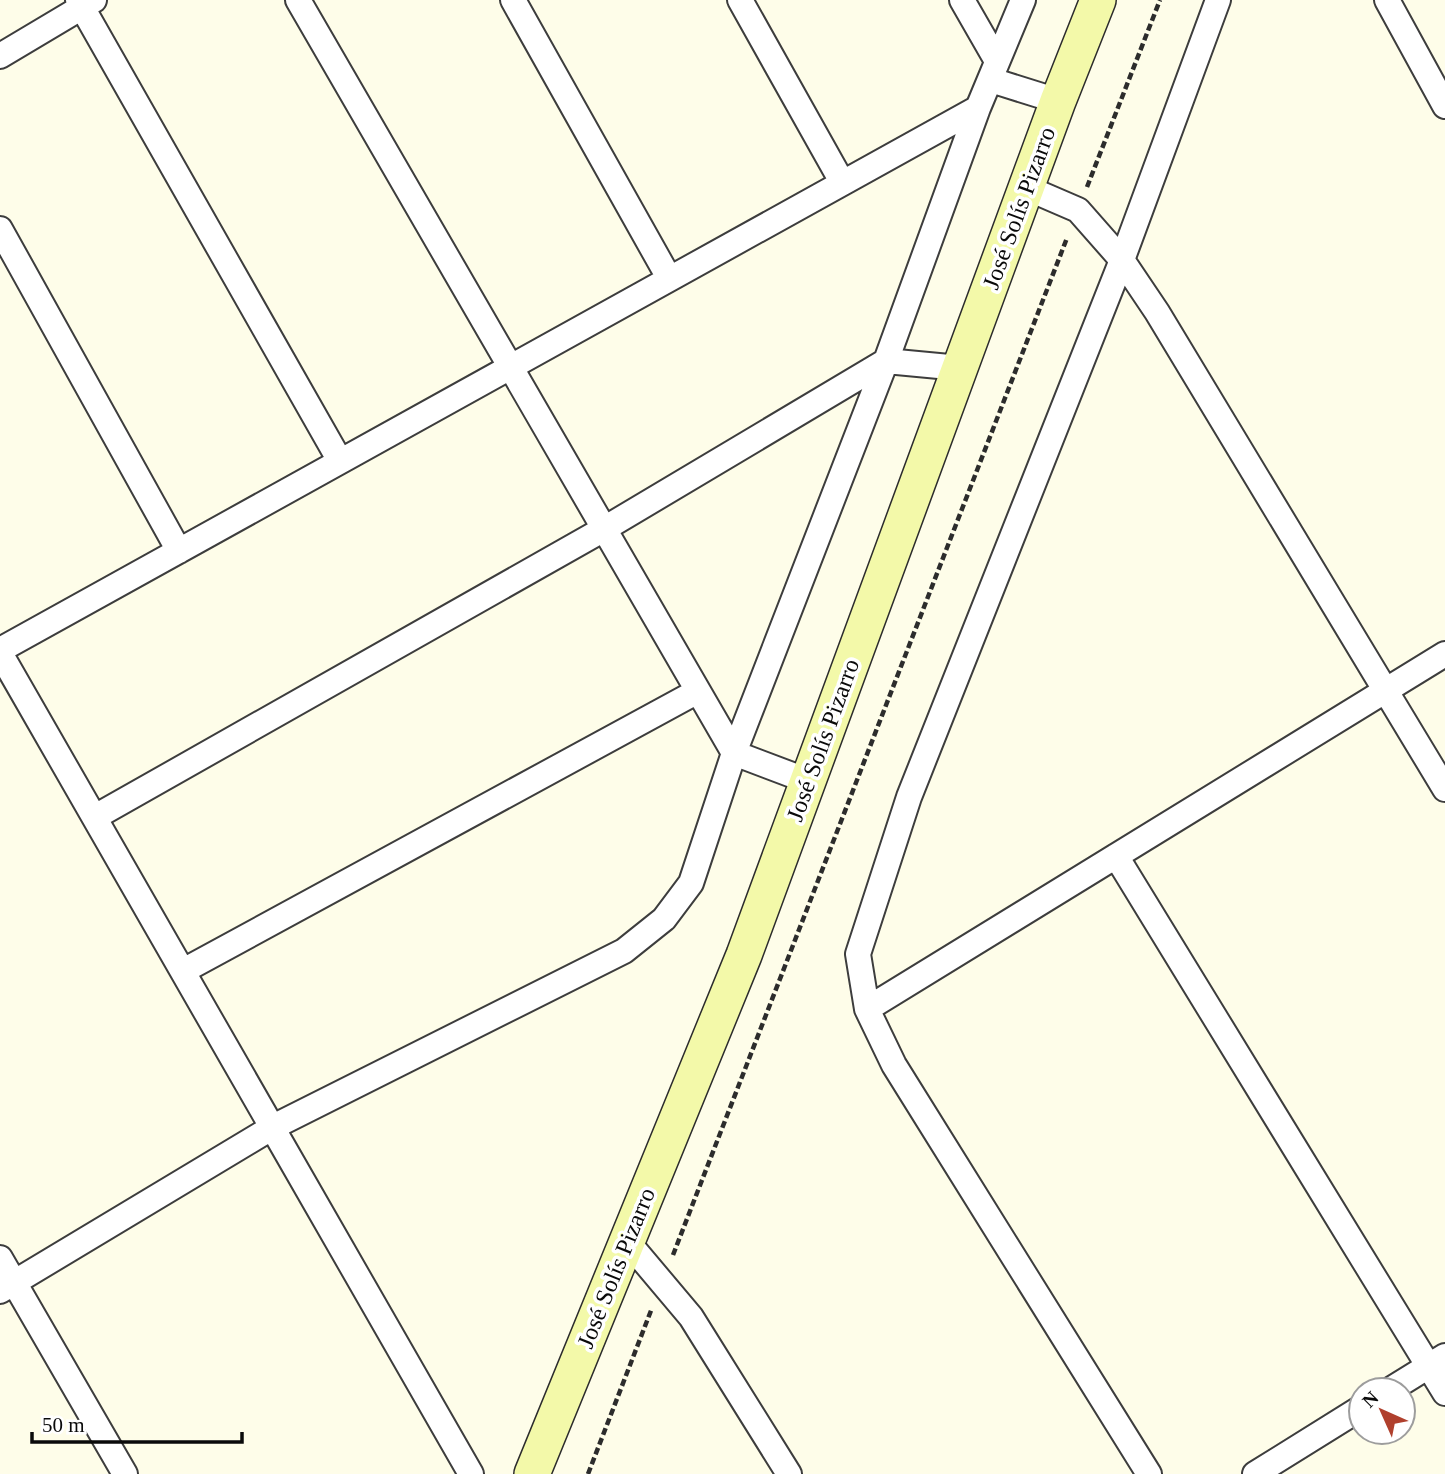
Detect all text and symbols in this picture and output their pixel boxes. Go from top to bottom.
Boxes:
street label: José Solís Pizarro [978,123,1060,293]
street label: José Solís Pizarro [782,655,864,825]
street label: José Solís Pizarro [572,1184,660,1352]
north arrow [1347,1376,1417,1446]
text: N [1358,1387,1383,1412]
scale bar [32,1400,242,1444]
text: 50 m [42,1413,85,1437]

